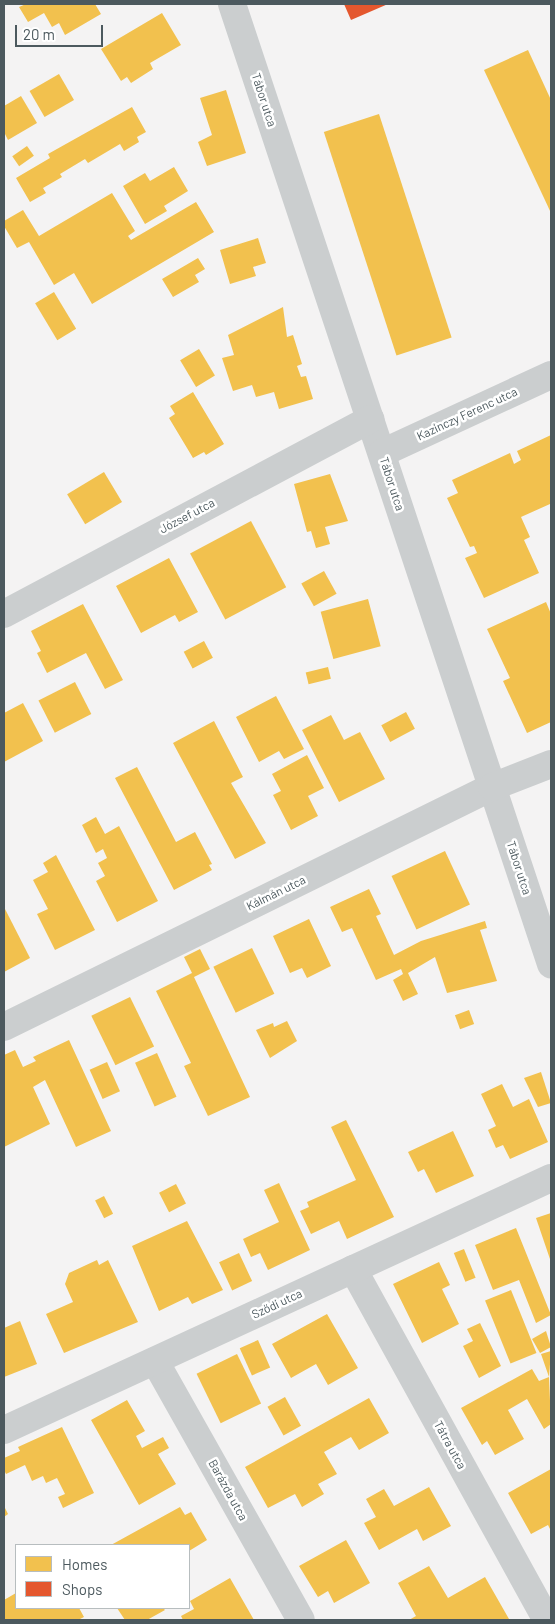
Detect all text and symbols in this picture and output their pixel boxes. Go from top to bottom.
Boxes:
scale bar [18,15,105,47]
text: 20 m [23,25,55,43]
street label: Tábor utca [249,71,279,129]
street label: Kazinczy Ferenc utca [414,384,520,444]
street label: Tábor utca [377,455,407,513]
street label: József utca [157,495,217,537]
street label: Tábor utca [504,839,534,897]
street label: Kálmán utca [244,872,308,914]
street label: Sződi utca [250,1286,304,1322]
street label: Tátra utca [431,1418,469,1472]
street label: Barázda utca [205,1457,251,1523]
legend [15,1544,190,1609]
text: Homes [62,1555,107,1573]
text: Shops [62,1580,102,1598]

